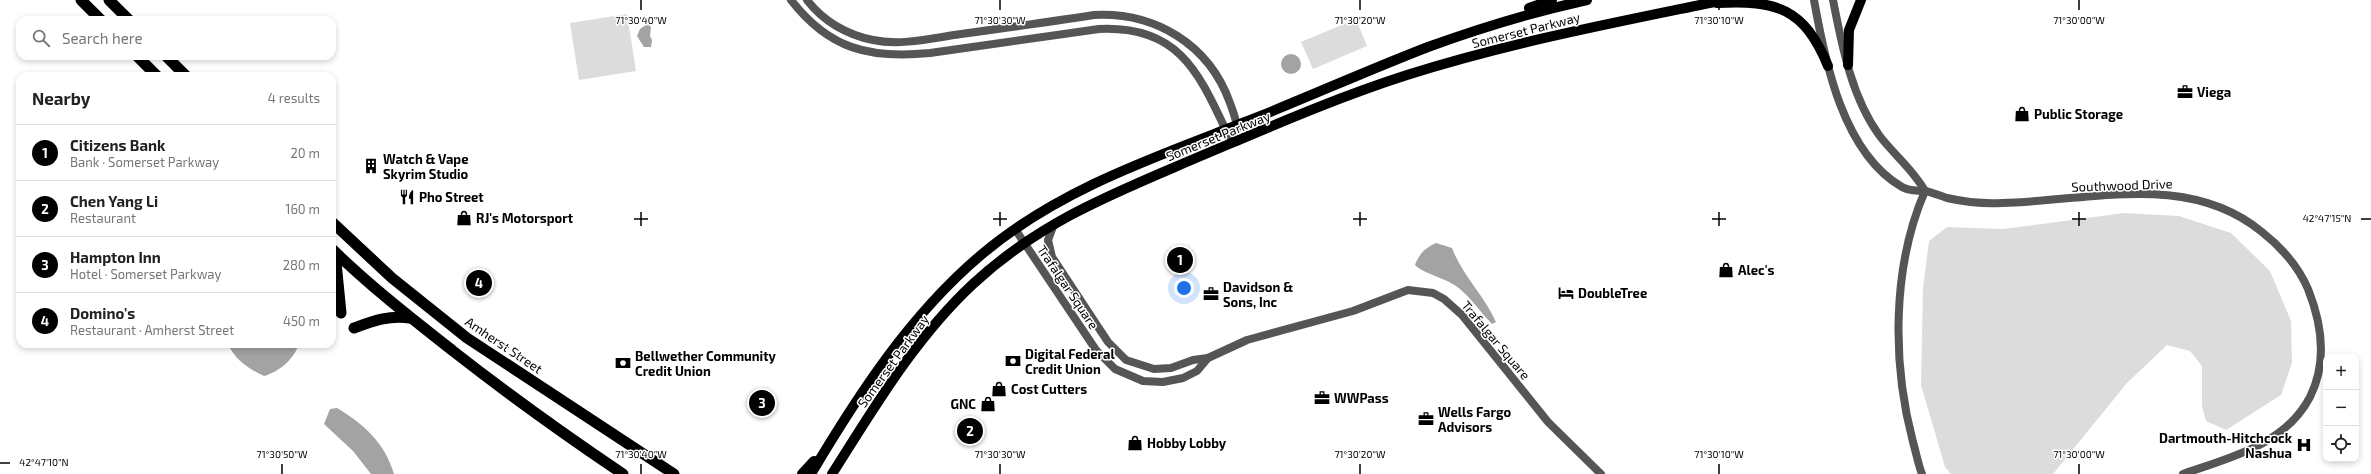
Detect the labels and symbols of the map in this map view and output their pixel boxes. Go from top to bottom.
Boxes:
street label: Somerset Parkway [1470,9,1582,51]
text: 71°30'40"W [615,14,667,26]
text: 71°30'30"W [974,14,1026,26]
text: 71°30'20"W [1334,14,1386,26]
text: 71°30'10"W [1694,14,1744,26]
text: 71°30'00"W [2053,14,2105,26]
office icon: Viega [2176,83,2194,101]
place label: Viega [2197,84,2231,100]
shop icon: Public Storage [2013,105,2031,123]
place label: Public Storage [2034,106,2123,122]
street label: Somerset Parkway [1164,108,1273,164]
place label: Watch & Vape Skyrim Studio [383,151,469,182]
building icon: Watch & Vape Skyrim Studio [362,157,380,175]
street label: Southwood Drive [2071,175,2173,195]
restaurant icon: Pho Street [398,188,416,206]
place label: Pho Street [419,189,484,205]
shop icon: RJ's Motorsport [455,209,473,227]
place label: RJ's Motorsport [476,210,574,226]
text: 42°47'15"N [2303,212,2351,224]
street label: Trafalgar Square [1034,242,1102,332]
pin: 1 [1167,245,1193,275]
shop icon: Alec's [1717,261,1735,279]
place label: Alec's [1738,262,1774,278]
pin: 4 [466,268,492,298]
your location [1174,278,1194,298]
place label: Davidson & Sons, Inc [1223,279,1293,310]
hotel icon: DoubleTree [1557,284,1575,302]
office icon: Davidson & Sons, Inc [1202,285,1220,303]
place label: DoubleTree [1578,285,1647,301]
street label: Trafalgar Square [1458,297,1534,383]
street label: Somerset Parkway [854,311,932,411]
street label: Amherst Street [462,313,546,377]
place label: Digital Federal Credit Union [1025,346,1116,377]
place label: Bellwether Community Credit Union [635,348,777,379]
bank icon: Digital Federal Credit Union [1004,352,1022,370]
bank icon: Bellwether Community Credit Union [614,354,632,372]
shop icon: Cost Cutters [990,380,1008,398]
place label: Cost Cutters [1011,381,1087,397]
pin: 3 [749,388,775,418]
office icon: WWPass [1313,389,1331,407]
place label: WWPass [1334,390,1389,406]
shop icon: GNC [979,395,997,413]
place label: GNC [951,396,976,412]
place label: Wells Fargo Advisors [1438,404,1511,435]
office icon: Wells Fargo Advisors [1417,410,1435,428]
pin: 2 [957,416,983,446]
place label: Dartmouth-Hitchcock Nashua [2159,430,2293,461]
shop icon: Hobby Lobby [1126,434,1144,452]
place label: Hobby Lobby [1147,435,1227,451]
hospital icon: Dartmouth-Hitchcock Nashua [2295,436,2313,454]
text: 71°30'50"W [257,448,308,460]
text: 71°30'40"W [615,448,667,460]
text: 71°30'30"W [974,448,1026,460]
text: 71°30'20"W [1334,448,1386,460]
text: 71°30'10"W [1694,448,1744,460]
text: 71°30'00"W [2053,448,2105,460]
text: 42°47'10"N [19,456,69,468]

